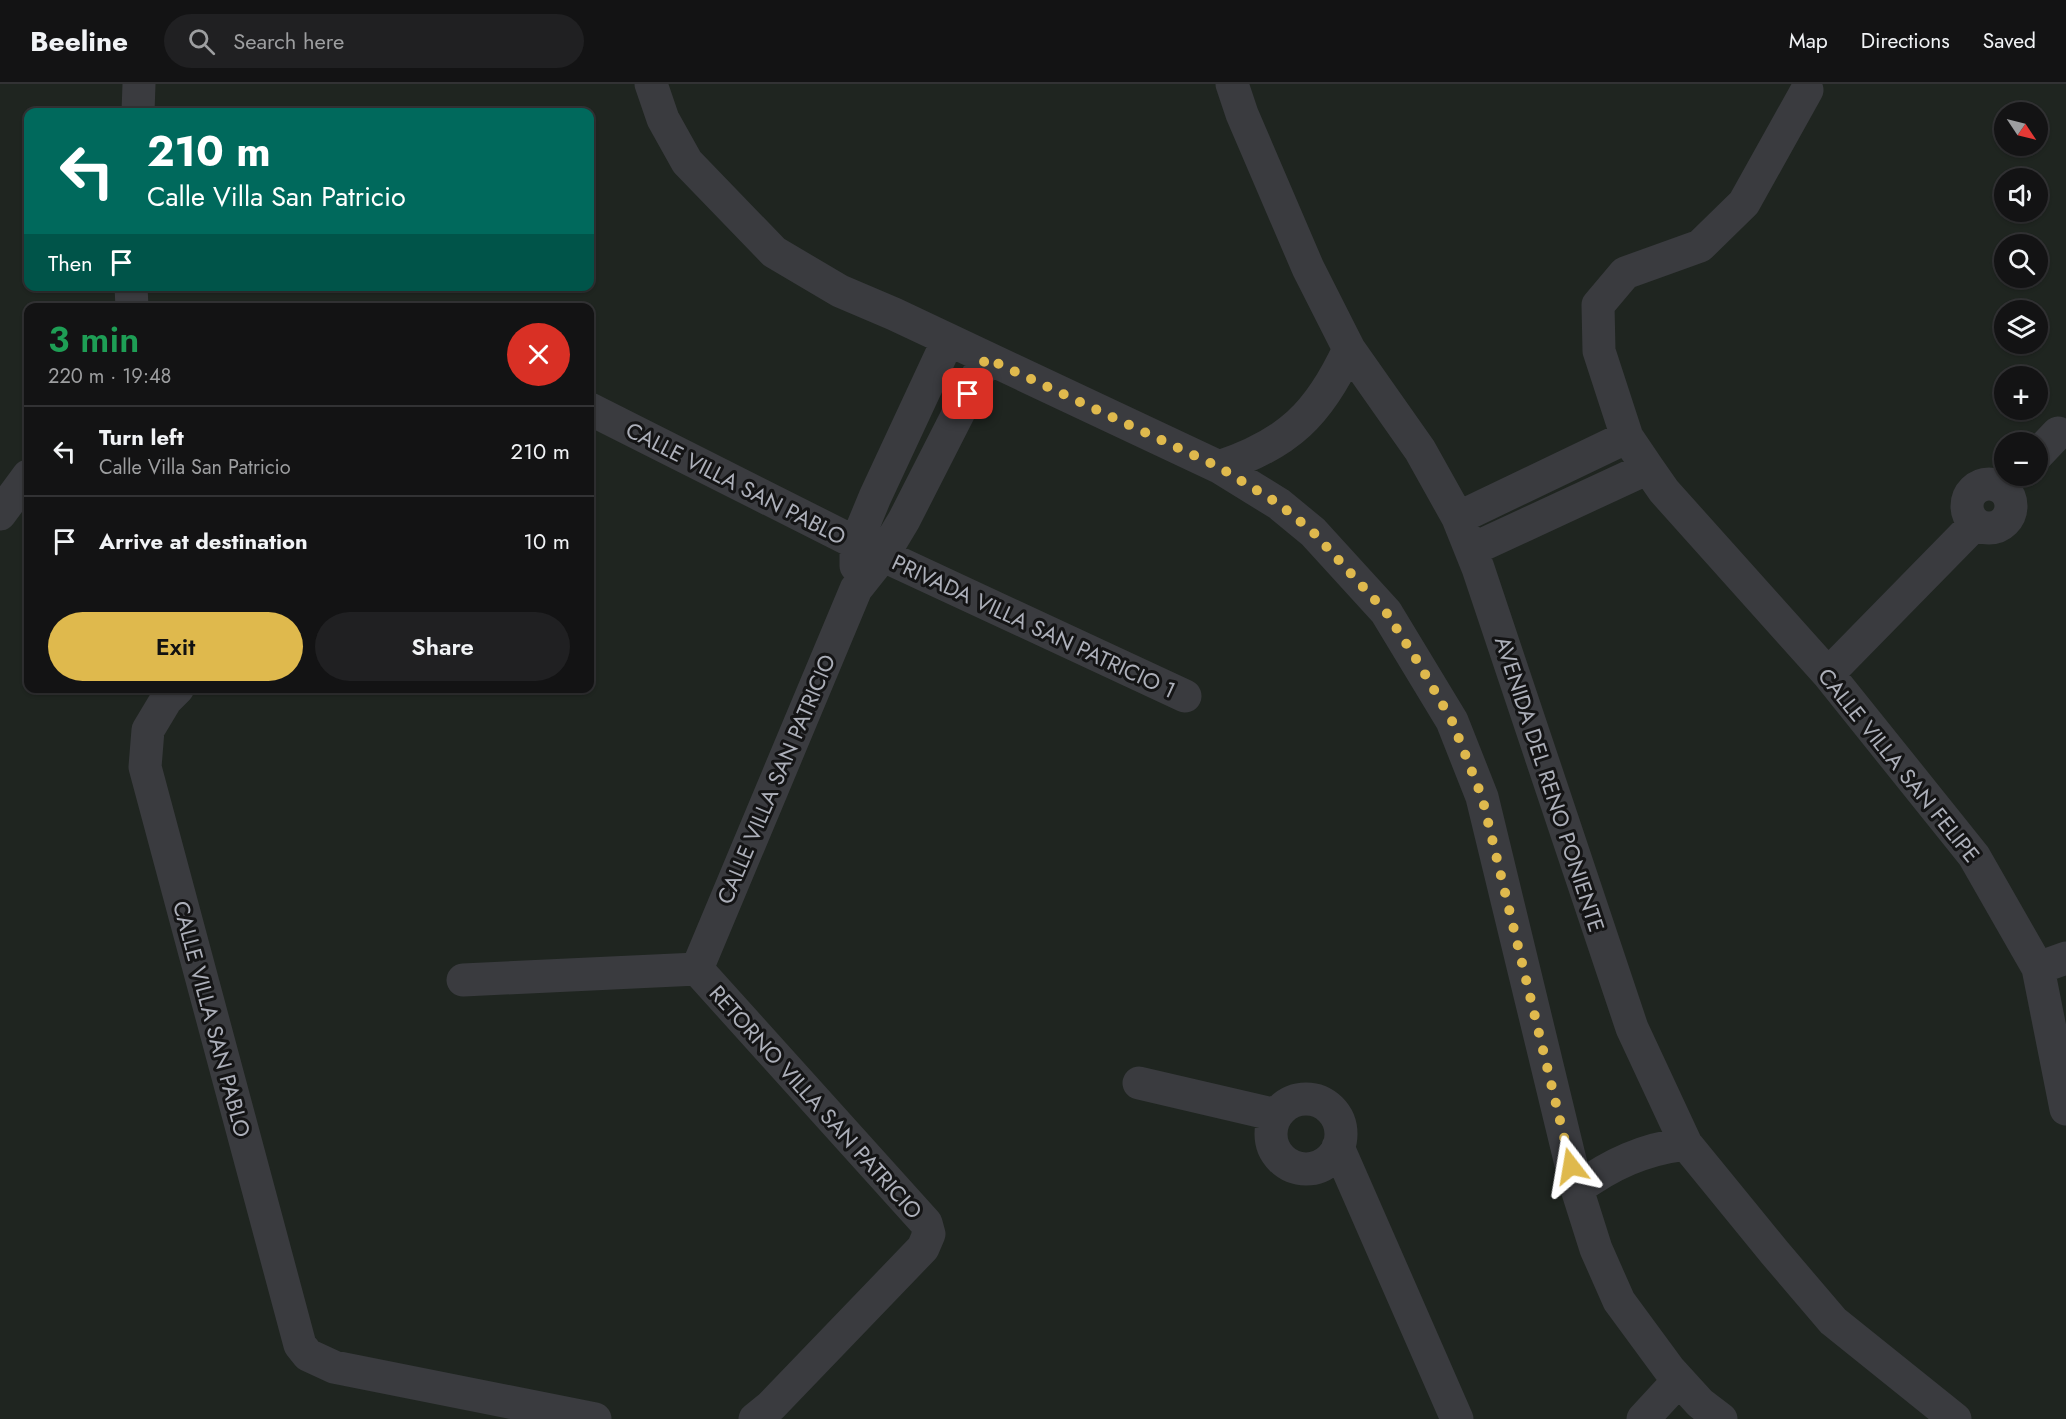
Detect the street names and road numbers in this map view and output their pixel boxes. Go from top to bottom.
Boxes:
street label: CALLE VILLA SAN PABLO [620,413,852,553]
street label: PRIVADA VILLA SAN PATRICIO 1 [887,546,1181,706]
street label: AVENIDA DEL RENO PONIENTE [1487,632,1613,936]
street label: CALLE VILLA SAN PATRICIO [709,649,843,909]
street label: CALLE VILLA SAN FELIPE [1810,661,1988,869]
street label: CALLE VILLA SAN PABLO [165,897,259,1141]
street label: RETORNO VILLA SAN PATRICIO [702,978,930,1226]

